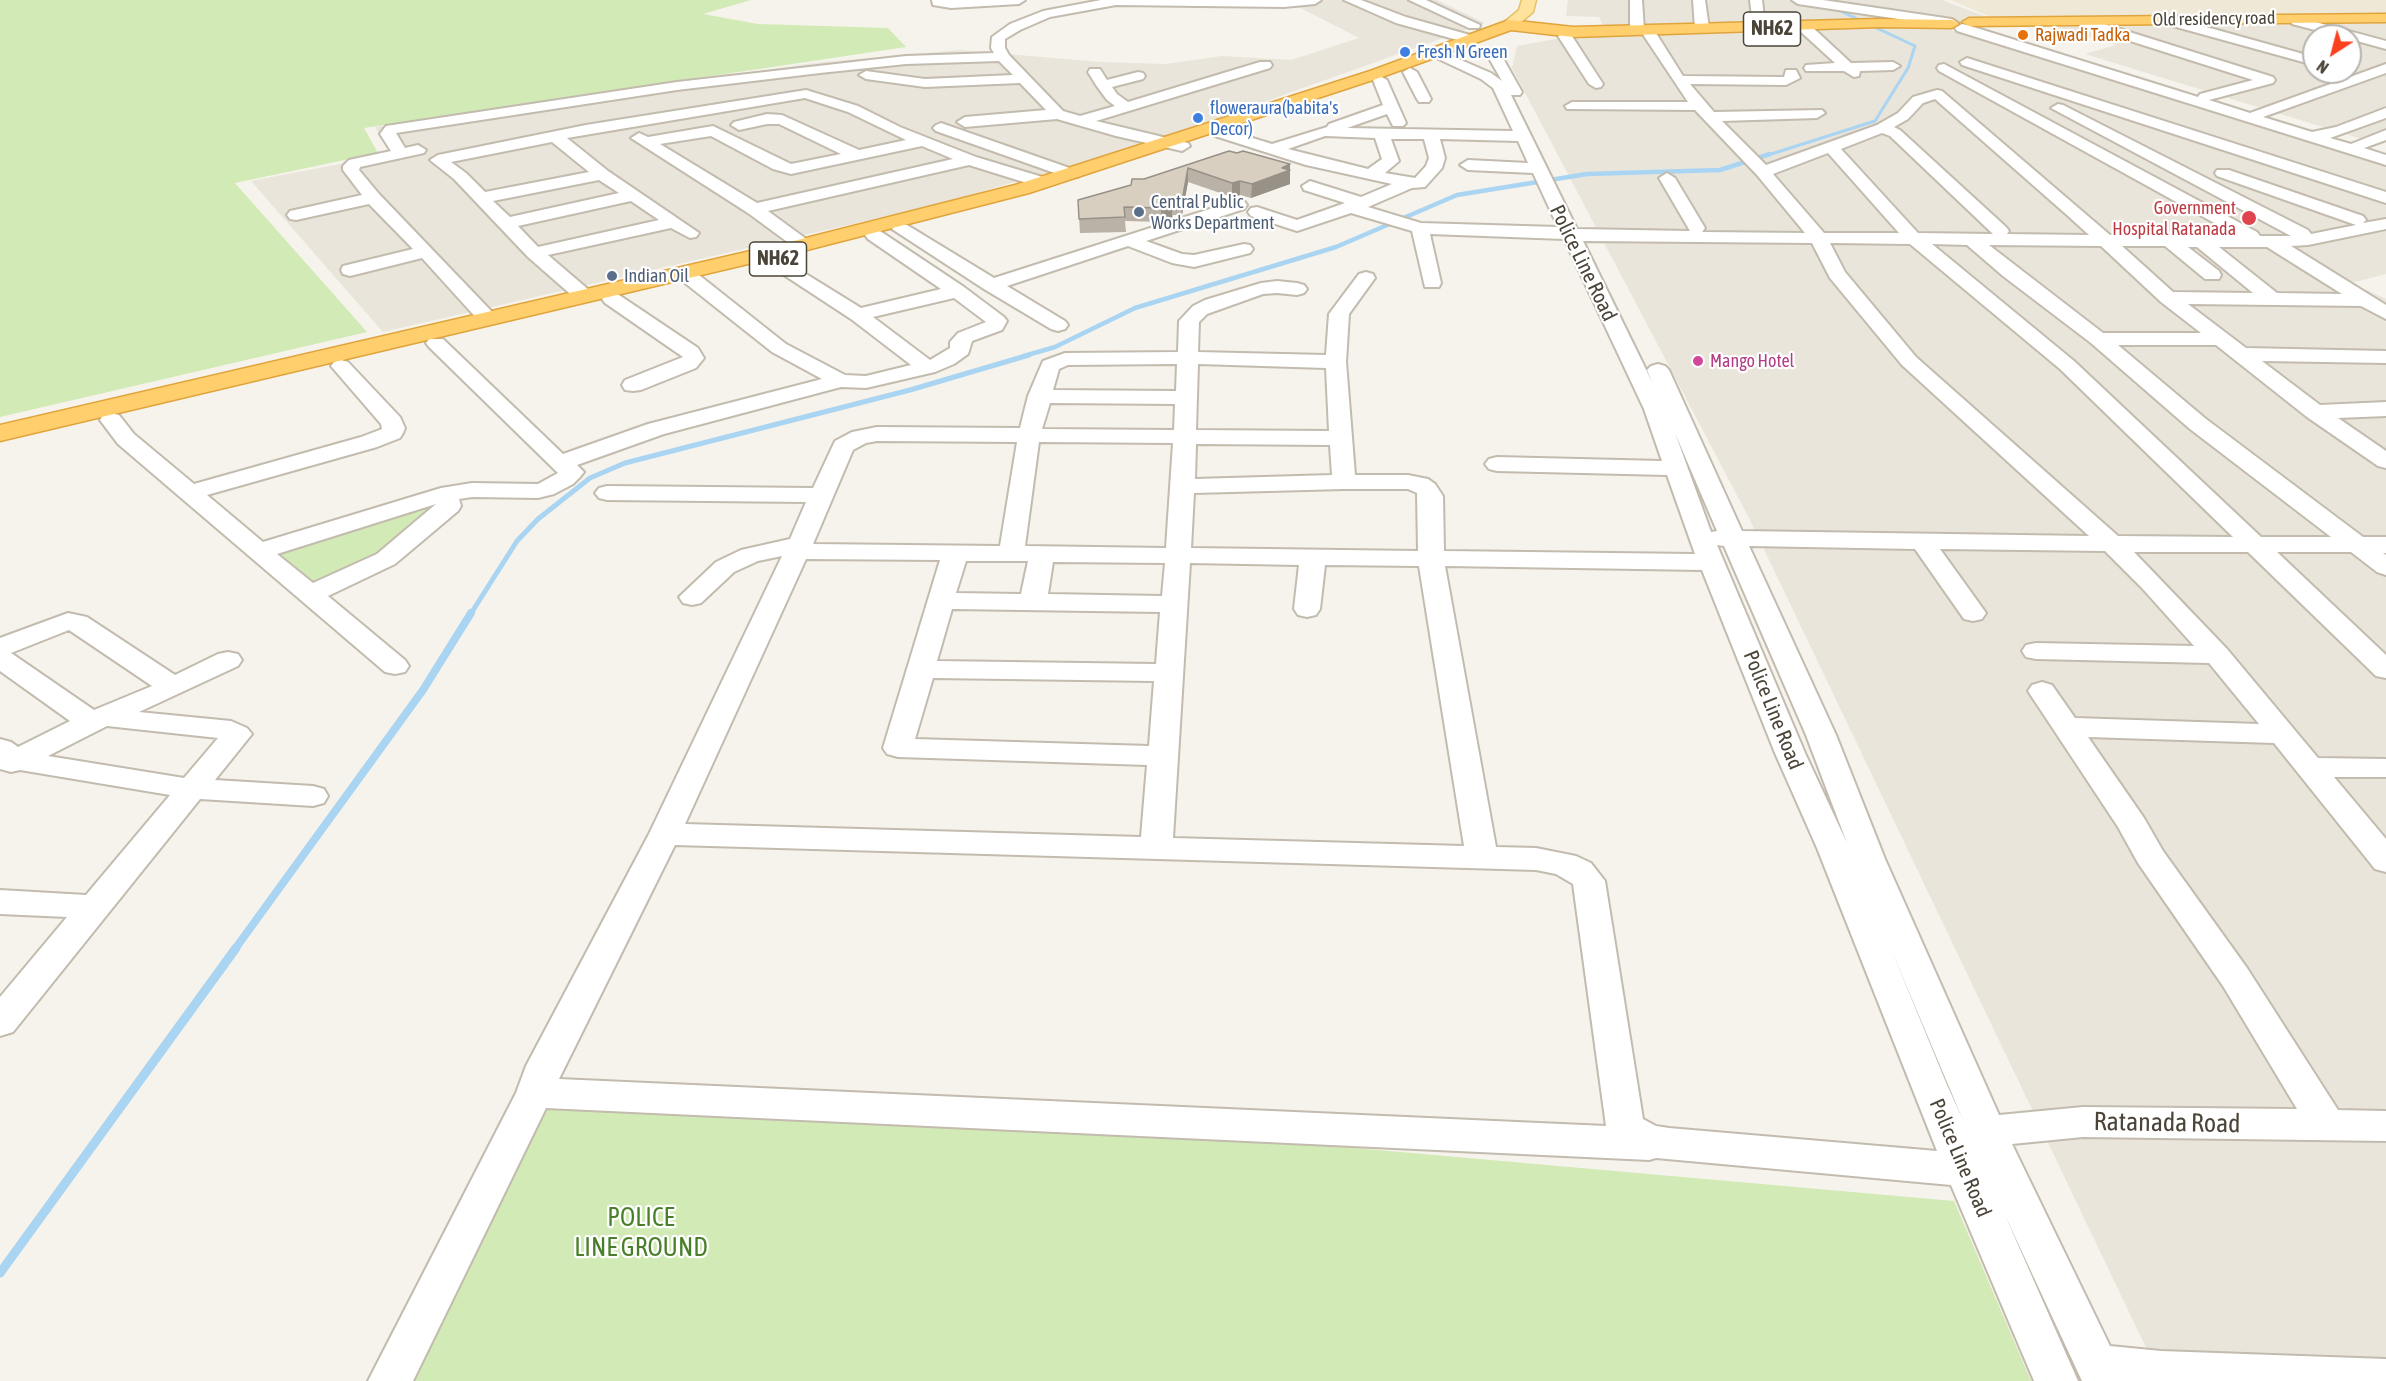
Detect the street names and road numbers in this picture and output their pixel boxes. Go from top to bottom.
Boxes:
street label: Old residency road [2152,7,2276,31]
road number: NH62 [1744,12,1800,46]
street label: Police Line Road [1544,201,1622,325]
road number: NH62 [750,242,806,276]
street label: Police Line Road [1738,647,1808,773]
street label: Police Line Road [1924,1095,1996,1221]
street label: Ratanada Road [2093,1106,2241,1140]

